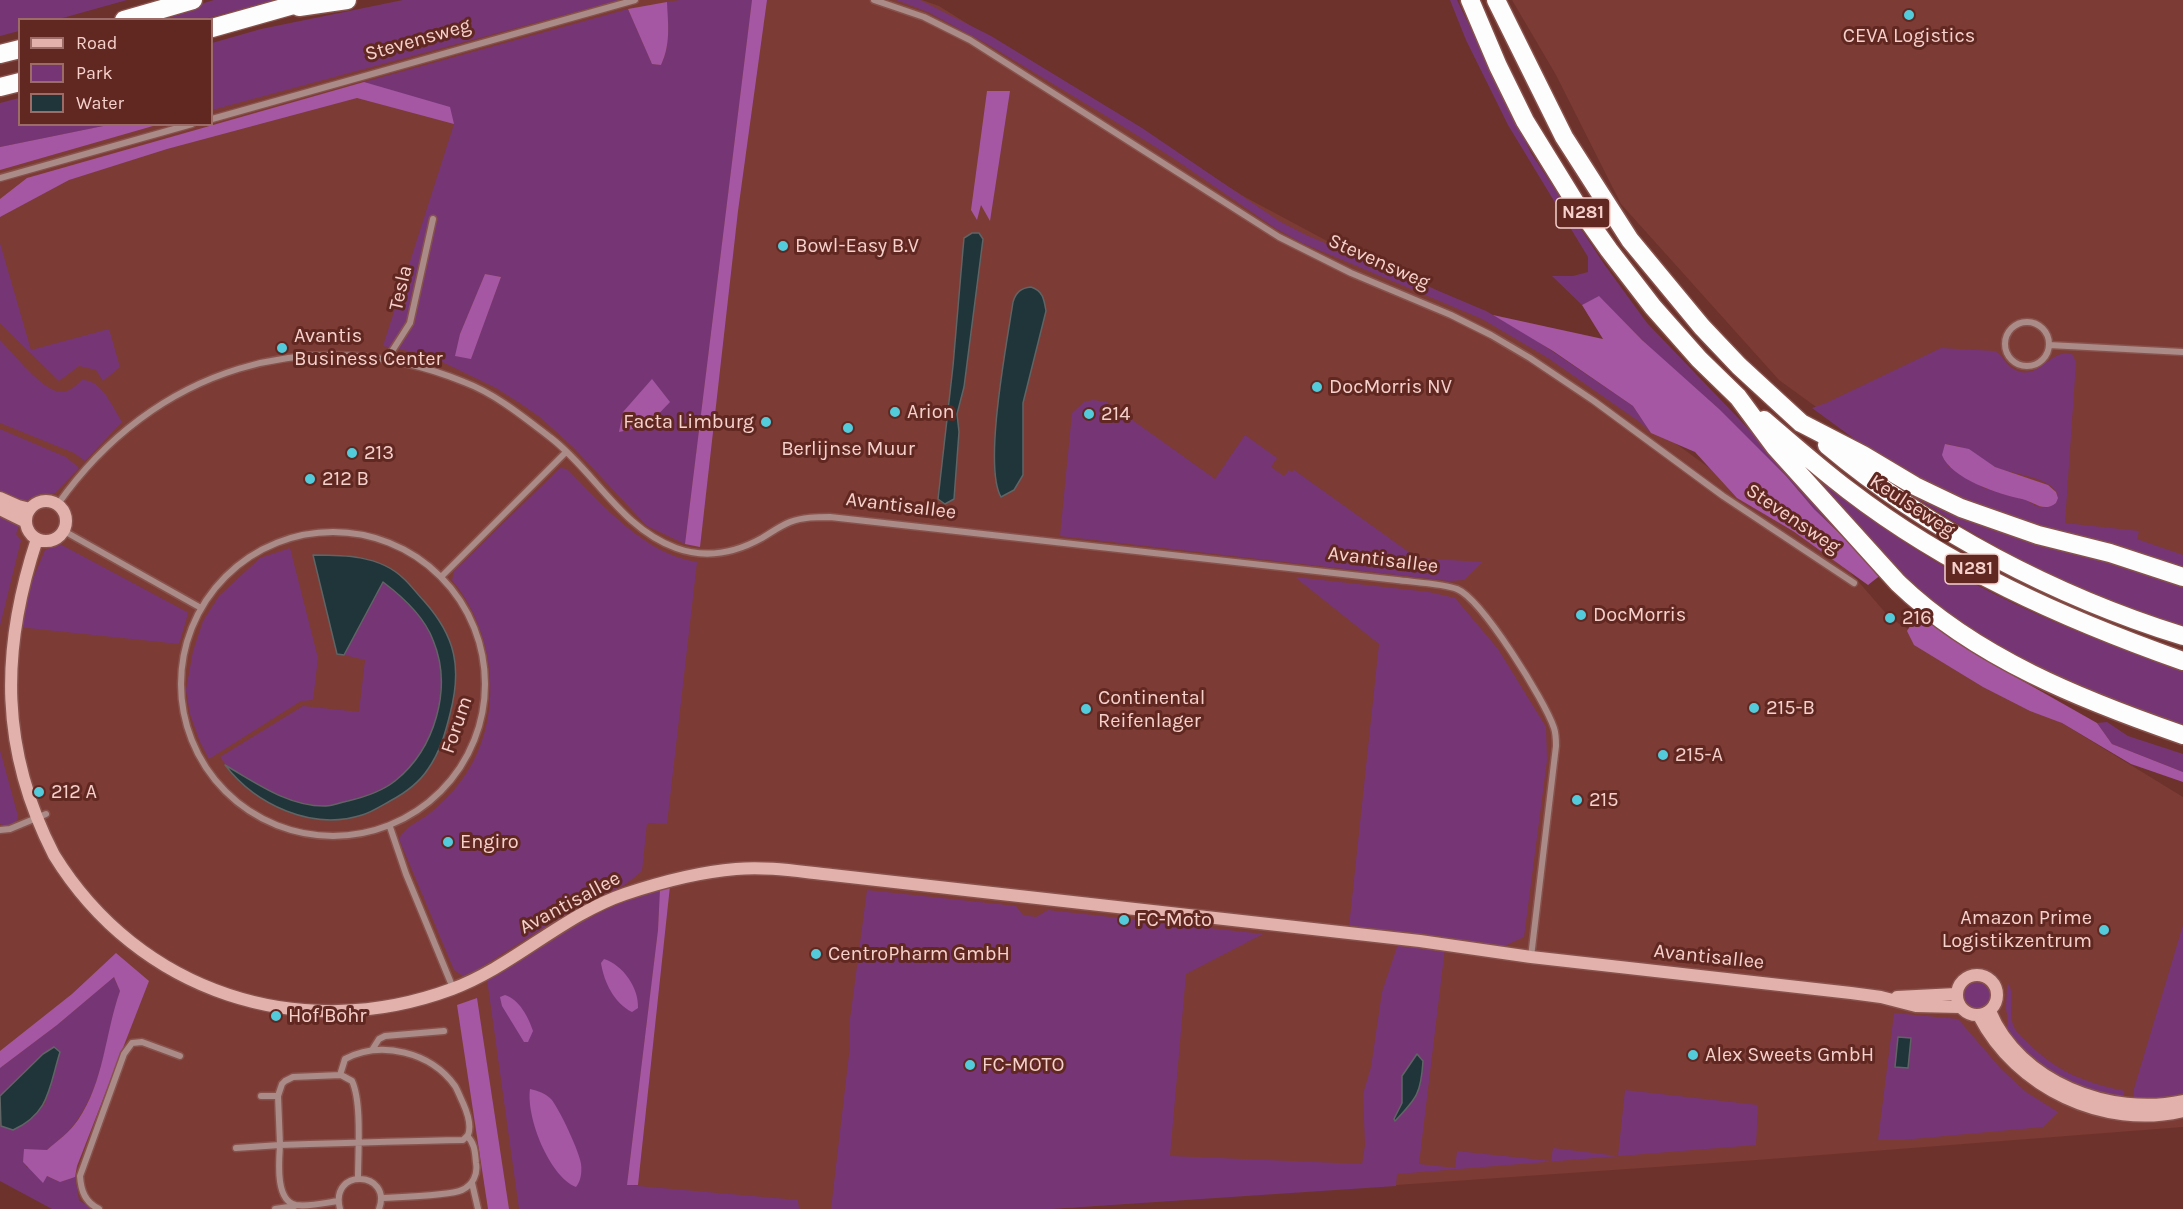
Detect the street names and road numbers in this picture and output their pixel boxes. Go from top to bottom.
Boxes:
street label: Stevensweg [362,13,474,67]
road number: N281 [1556,198,1610,228]
street label: Stevensweg [1324,229,1434,295]
street label: Tesla [384,263,418,313]
street label: Keulseweg [1865,470,1959,542]
street label: Stevensweg [1741,479,1845,559]
street label: Avantisallee [844,487,958,525]
street label: Avantisallee [1326,541,1440,579]
road number: N281 [1945,554,1999,584]
street label: Forum [436,693,478,757]
street label: Avantisallee [515,866,625,940]
street label: Avantisallee [1653,939,1765,975]

